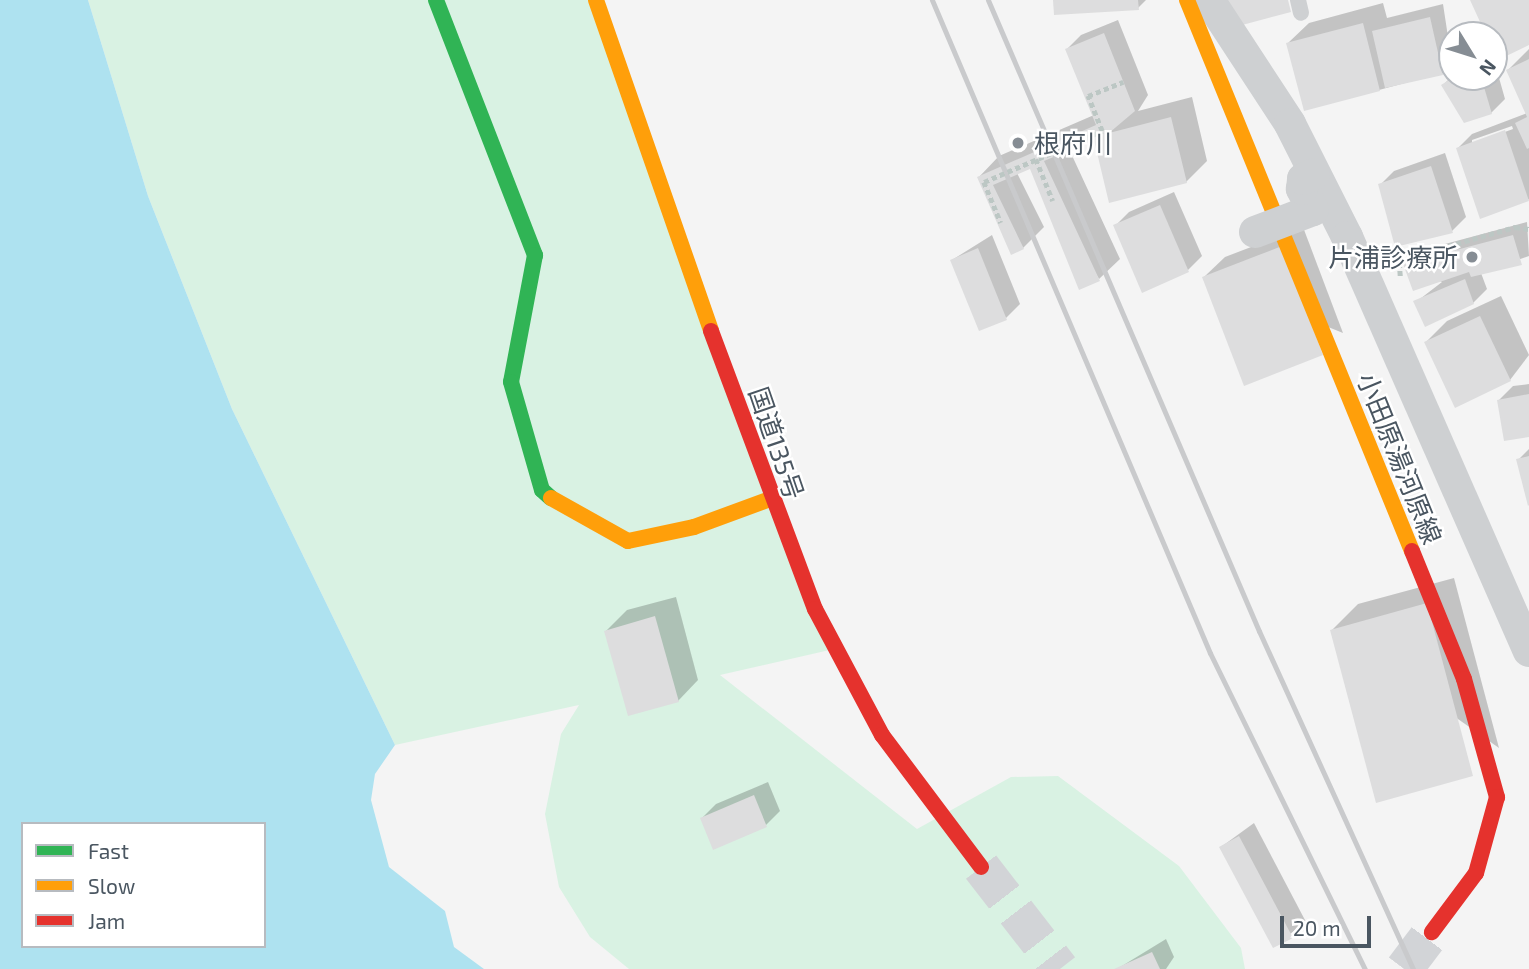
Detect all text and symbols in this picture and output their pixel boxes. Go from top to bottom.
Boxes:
north arrow [1438,21,1508,91]
text: N [1475,56,1502,80]
place label: 根府川 [1034,127,1112,159]
marker: 根府川 [1008,133,1028,153]
place label: 片浦診療所 [1328,241,1458,273]
marker: 片浦診療所 [1464,249,1480,265]
street label: 小田原湯河原線 [1351,368,1449,548]
street label: 国道135号 [743,383,811,503]
legend [21,822,266,948]
text: Fast [88,838,129,863]
text: Slow [88,873,135,898]
scale bar [1284,902,1375,946]
text: Jam [88,908,125,933]
text: 20 m [1293,915,1341,940]

